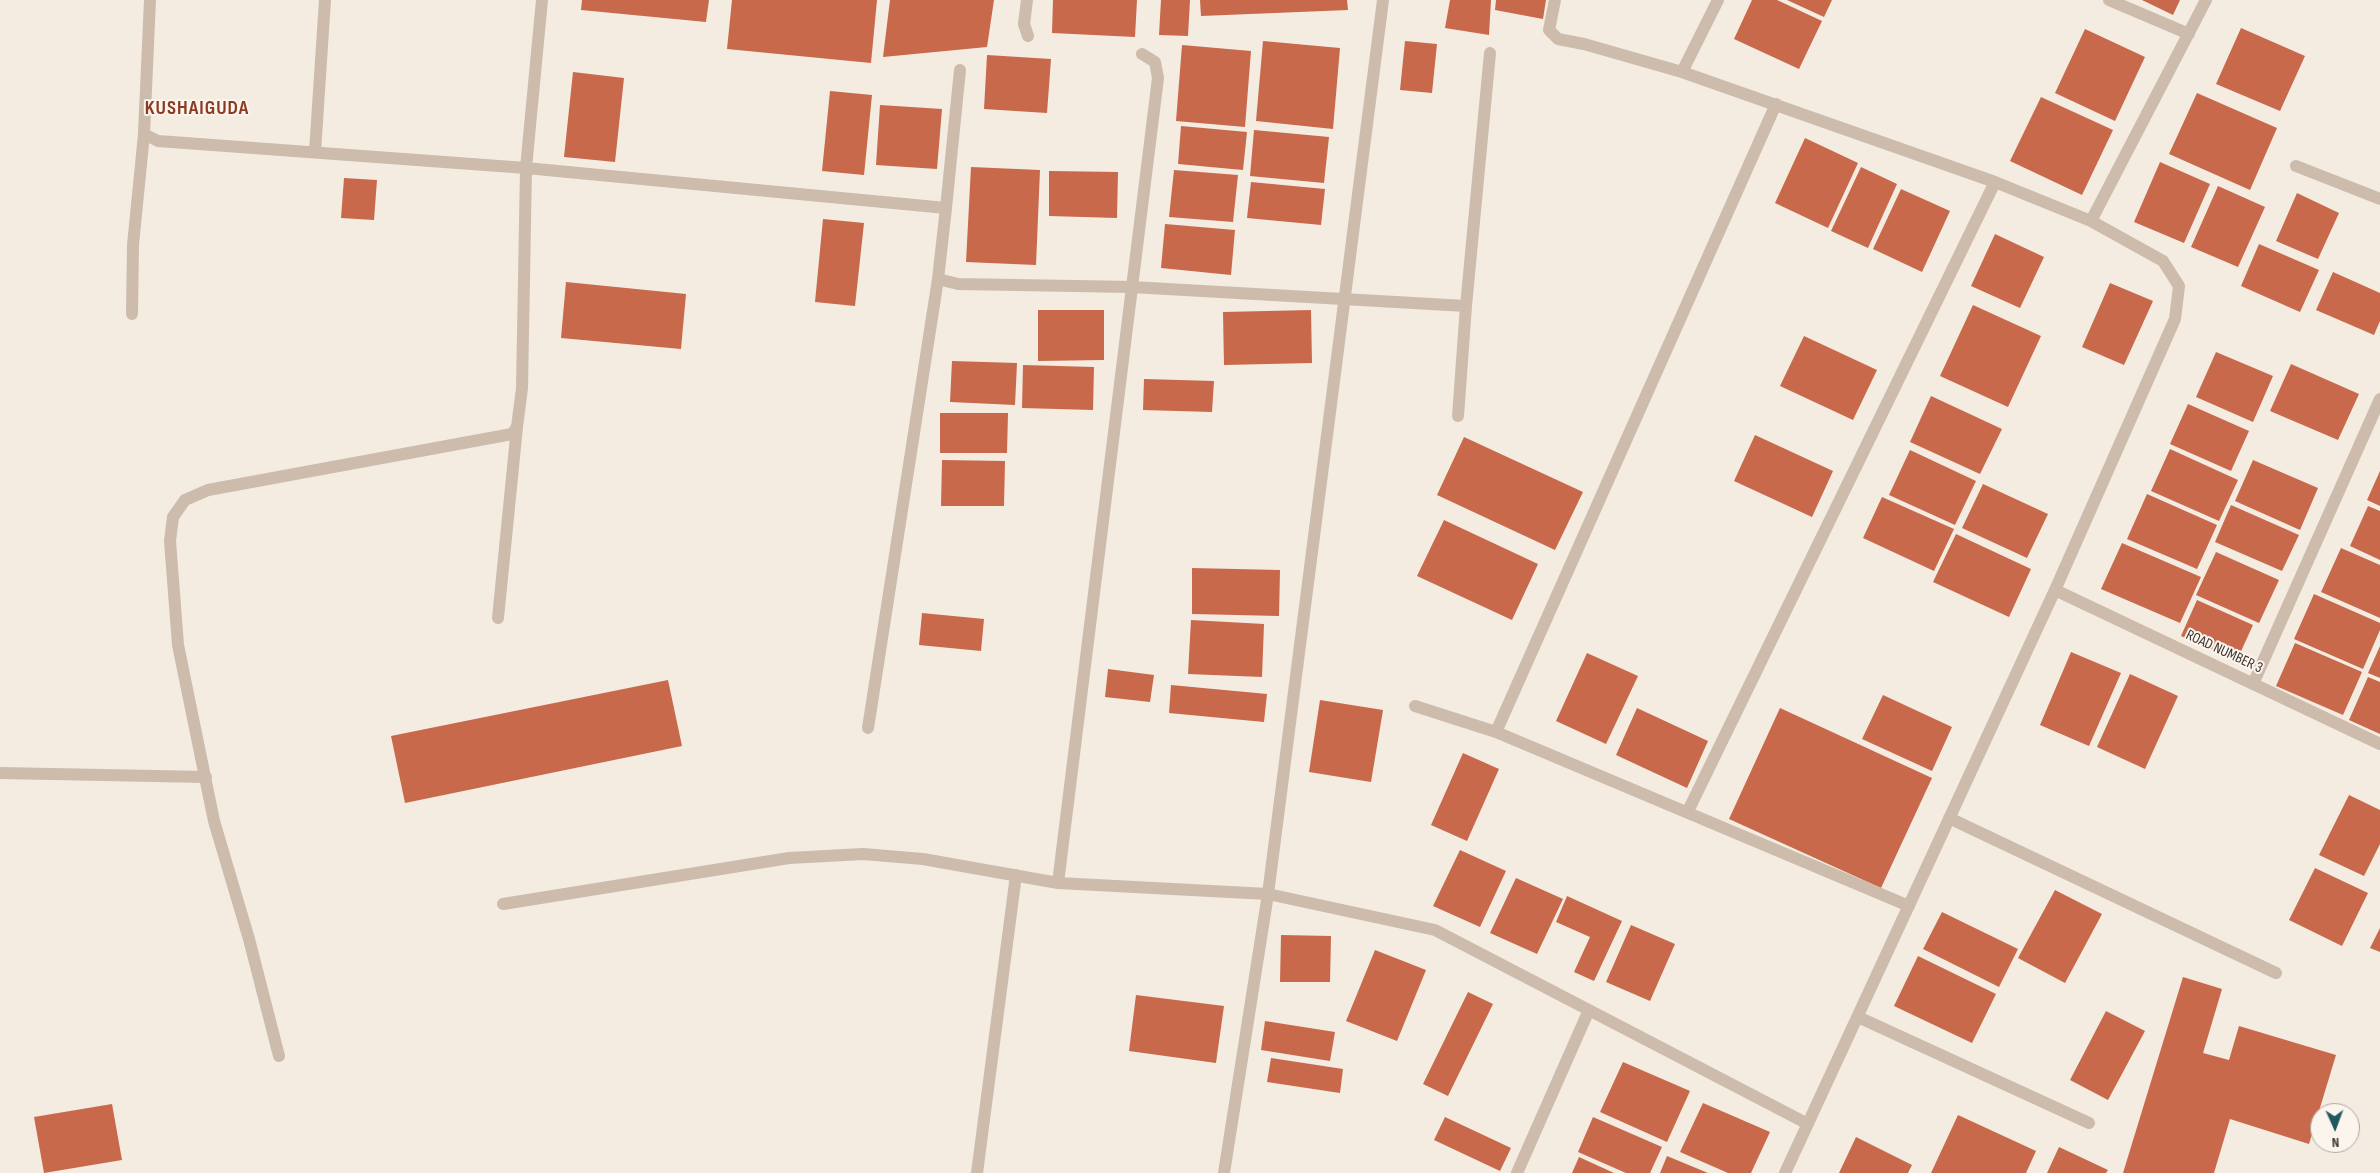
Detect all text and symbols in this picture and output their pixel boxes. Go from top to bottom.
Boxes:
district label: KUSHAIGUDA [144,97,250,121]
street label: ROAD NUMBER 3 [2183,626,2265,678]
north arrow [2310,1103,2360,1153]
text: N [2331,1134,2340,1151]

